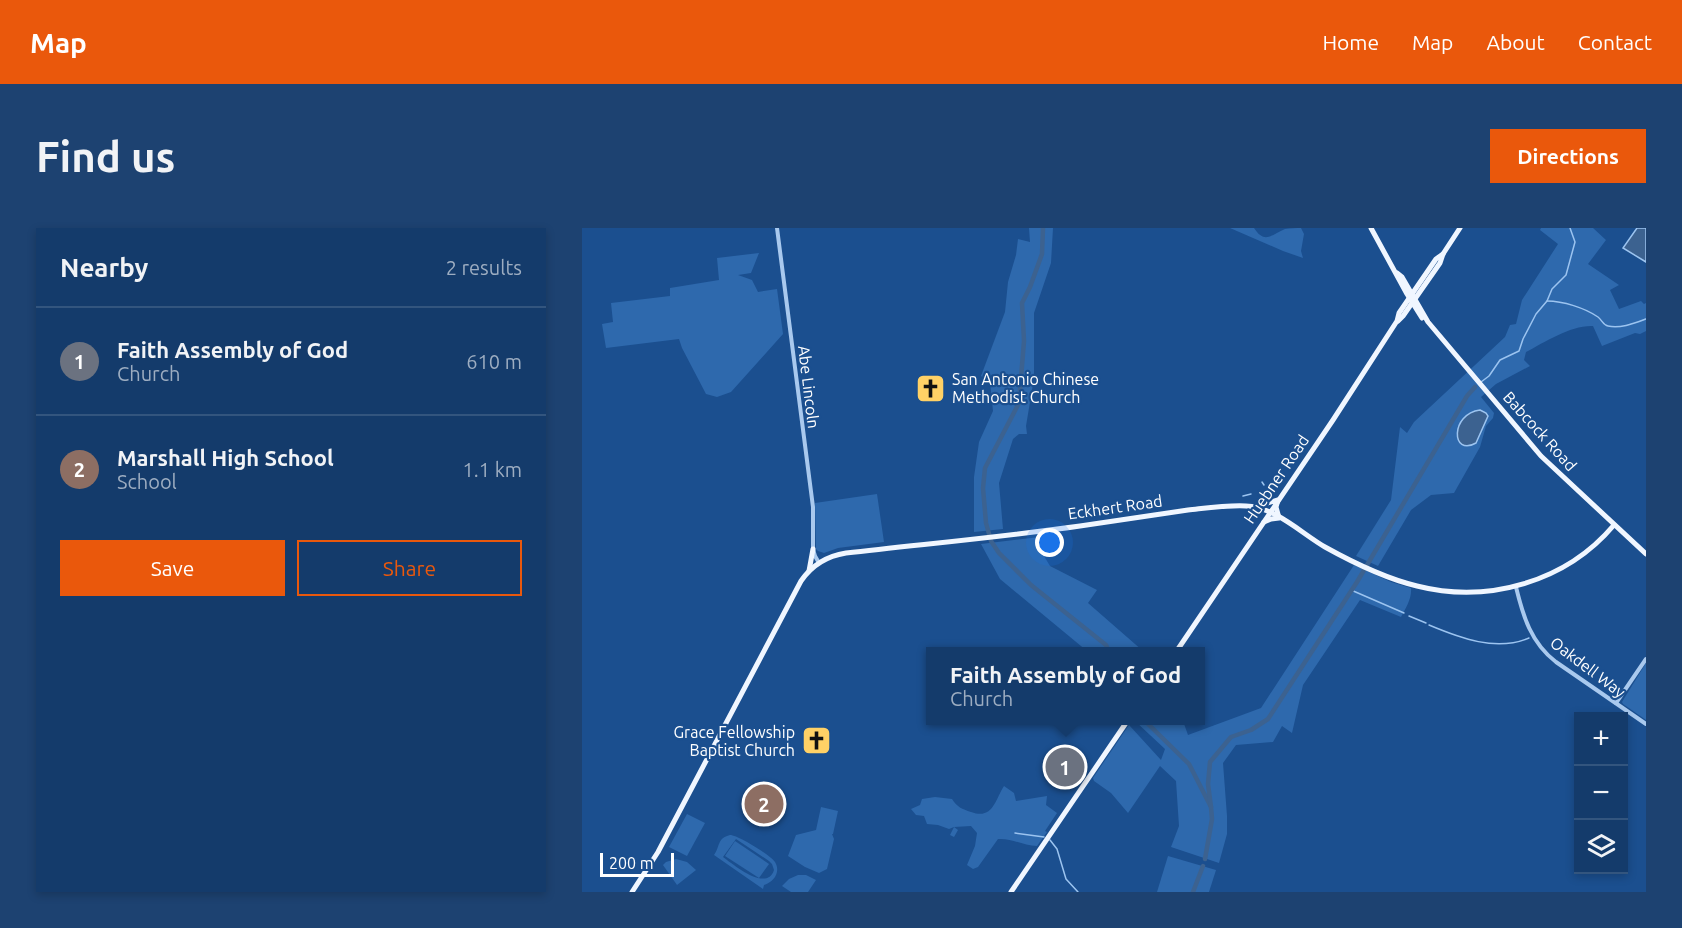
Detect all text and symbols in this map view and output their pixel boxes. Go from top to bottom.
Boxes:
text: Map [30,27,87,58]
text: Home [1322,30,1379,54]
text: Map [1412,30,1453,54]
text: About [1486,30,1545,54]
text: Contact [1578,30,1652,54]
button: Directions [1490,129,1646,183]
text: Find us [36,133,175,180]
text: Nearby [60,253,148,282]
text: 2 results [446,256,522,279]
text: Faith Assembly of God [117,337,348,362]
street label: Abe Lincoln [795,344,823,430]
text: 1 [74,350,85,373]
text: 610 m [466,350,522,373]
text: Church [117,362,180,385]
place label: San Antonio Chinese Methodist Church [952,370,1099,406]
church icon: San Antonio Chinese Methodist Church [915,372,947,404]
street label: Babcock Road [1500,388,1580,474]
street label: Huebner Road [1240,431,1312,527]
text: Marshall High School [117,445,334,470]
text: 2 [74,458,85,481]
text: 1.1 km [463,458,522,481]
text: School [117,470,177,493]
street label: Eckhert Road [1067,491,1163,523]
your location [1035,528,1064,557]
button: Save [60,540,285,596]
button: Share [297,540,522,596]
street label: Oakdell Way [1547,633,1629,701]
popup [926,647,1205,725]
text: Faith Assembly of God [950,662,1181,687]
text: Church [950,687,1013,710]
map controls [1574,712,1628,874]
button: + [1574,712,1628,766]
place label: Grace Fellowship Baptist Church [674,723,795,759]
church icon: Grace Fellowship Baptist Church [800,725,832,757]
pin: 1 [1046,744,1084,790]
button: − [1574,766,1628,820]
pin: 2 [744,782,783,826]
button: layers [1574,820,1628,874]
scale bar [600,850,674,878]
text: 200 m [609,854,654,872]

